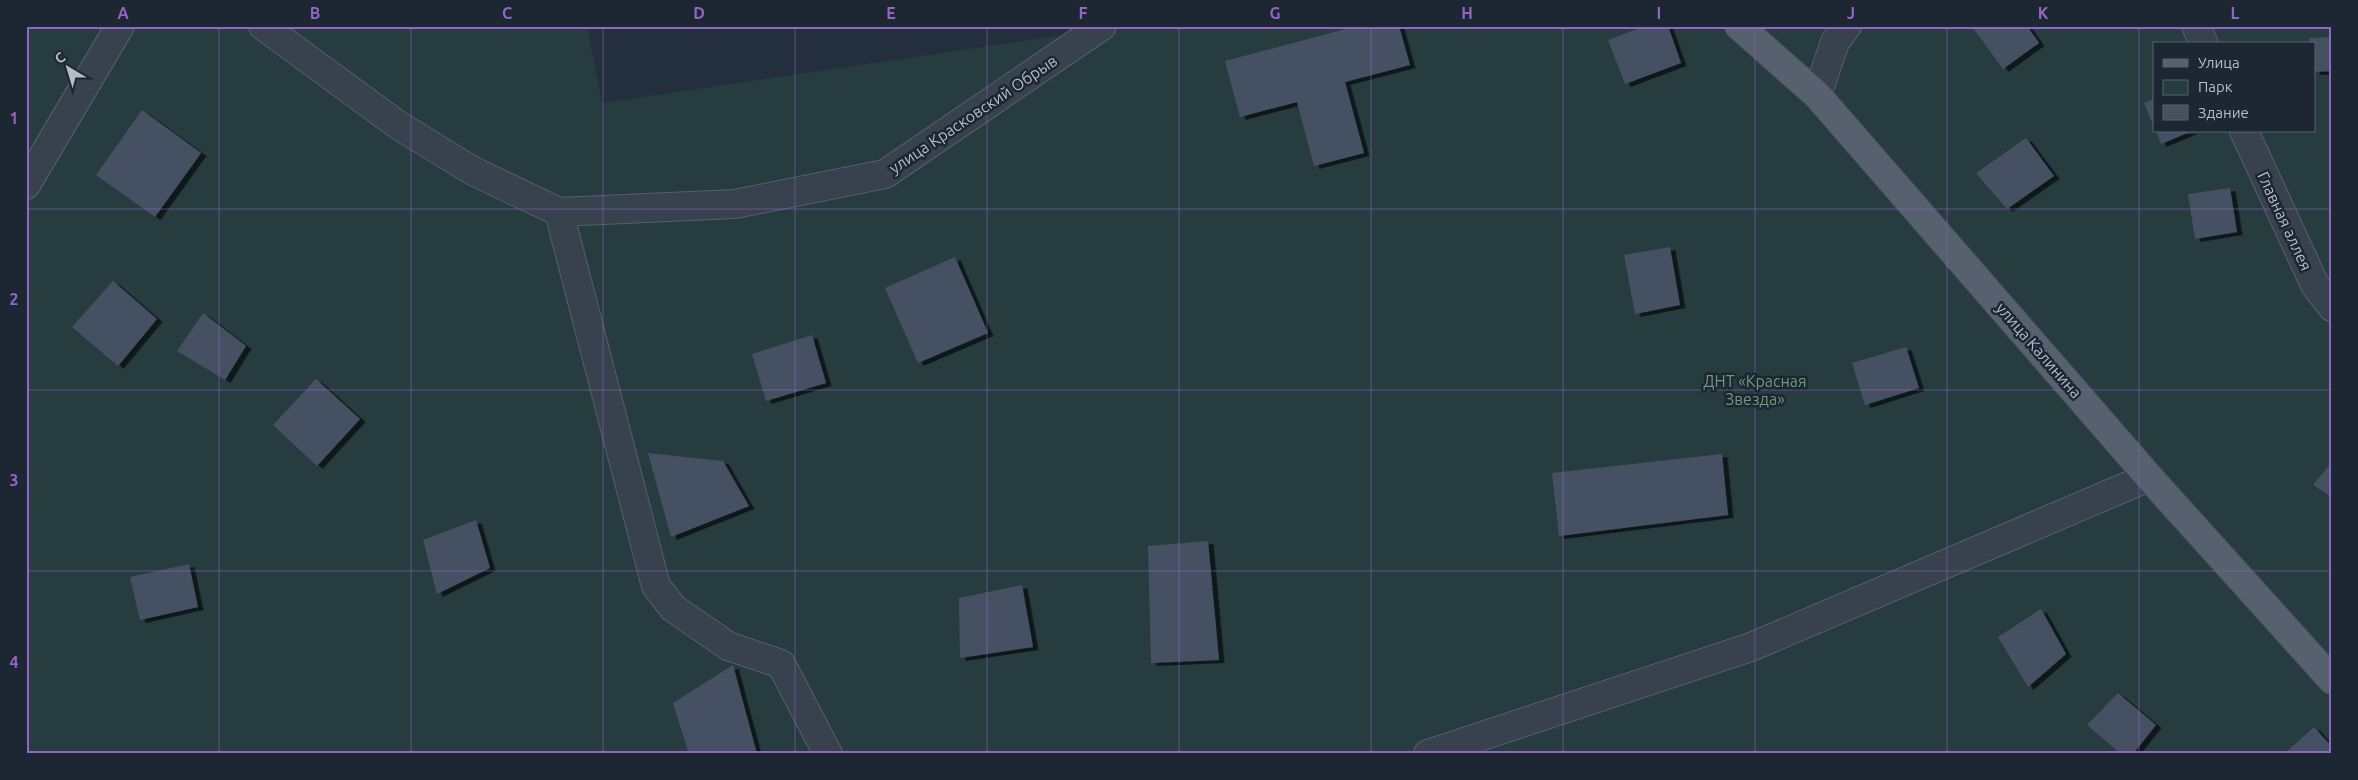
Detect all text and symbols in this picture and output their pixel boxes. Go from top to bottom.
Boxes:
text: A [117,4,129,22]
text: B [310,4,320,22]
text: C [502,4,512,22]
text: D [693,4,705,22]
text: E [886,4,896,22]
text: F [1079,4,1088,22]
text: G [1269,4,1281,22]
text: H [1461,4,1473,22]
text: I [1657,4,1661,22]
text: J [1847,4,1855,22]
text: K [2038,4,2049,22]
text: L [2231,4,2240,22]
north arrow [42,42,92,92]
legend [2153,42,2316,132]
text: С [52,49,68,67]
street label: улица Красковский Обрыв [886,51,1060,177]
text: Улица [2198,54,2240,71]
text: Парк [2198,78,2233,95]
text: Здание [2198,104,2249,121]
text: 1 [9,109,19,127]
street label: Главная аллея [2254,169,2316,273]
text: 2 [9,290,19,308]
street label: улица Калинина [1993,299,2085,401]
park label: ДНТ «Красная Звезда» [1703,372,1807,408]
text: 3 [9,471,19,489]
text: 4 [9,653,19,671]

